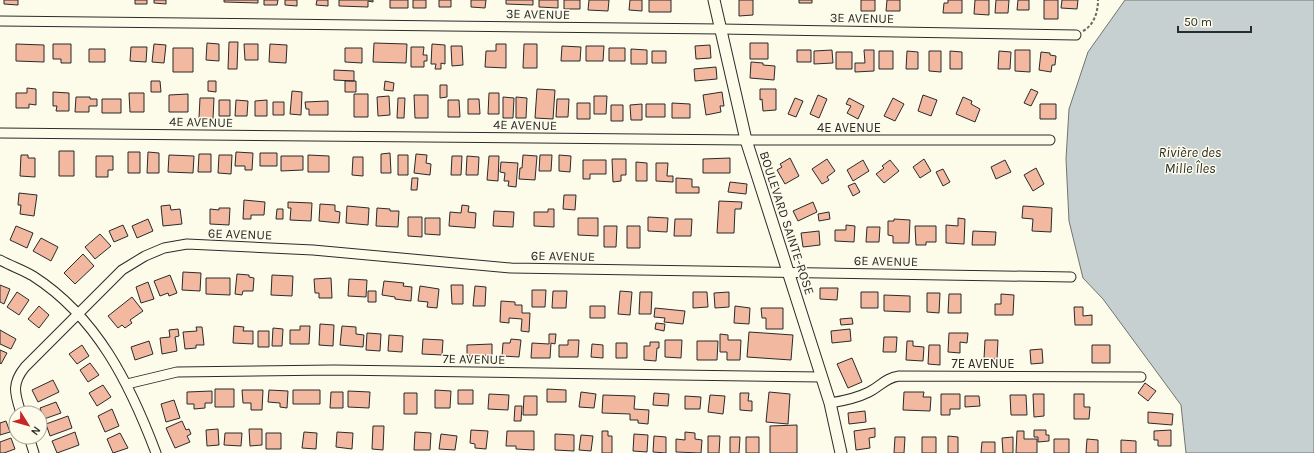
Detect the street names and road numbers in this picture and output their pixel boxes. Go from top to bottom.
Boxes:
street label: 3E AVENUE [506,6,570,22]
street label: 3E AVENUE [830,10,894,26]
street label: 4E AVENUE [169,114,233,130]
street label: 4E AVENUE [493,117,557,133]
street label: 4E AVENUE [817,120,881,135]
street label: BOULEVARD SAINTE-ROSE [757,149,817,297]
street label: 6E AVENUE [208,225,272,243]
street label: 6E AVENUE [531,248,595,264]
street label: 6E AVENUE [854,253,918,269]
street label: 7E AVENUE [442,351,506,367]
street label: 7E AVENUE [952,356,1014,371]

